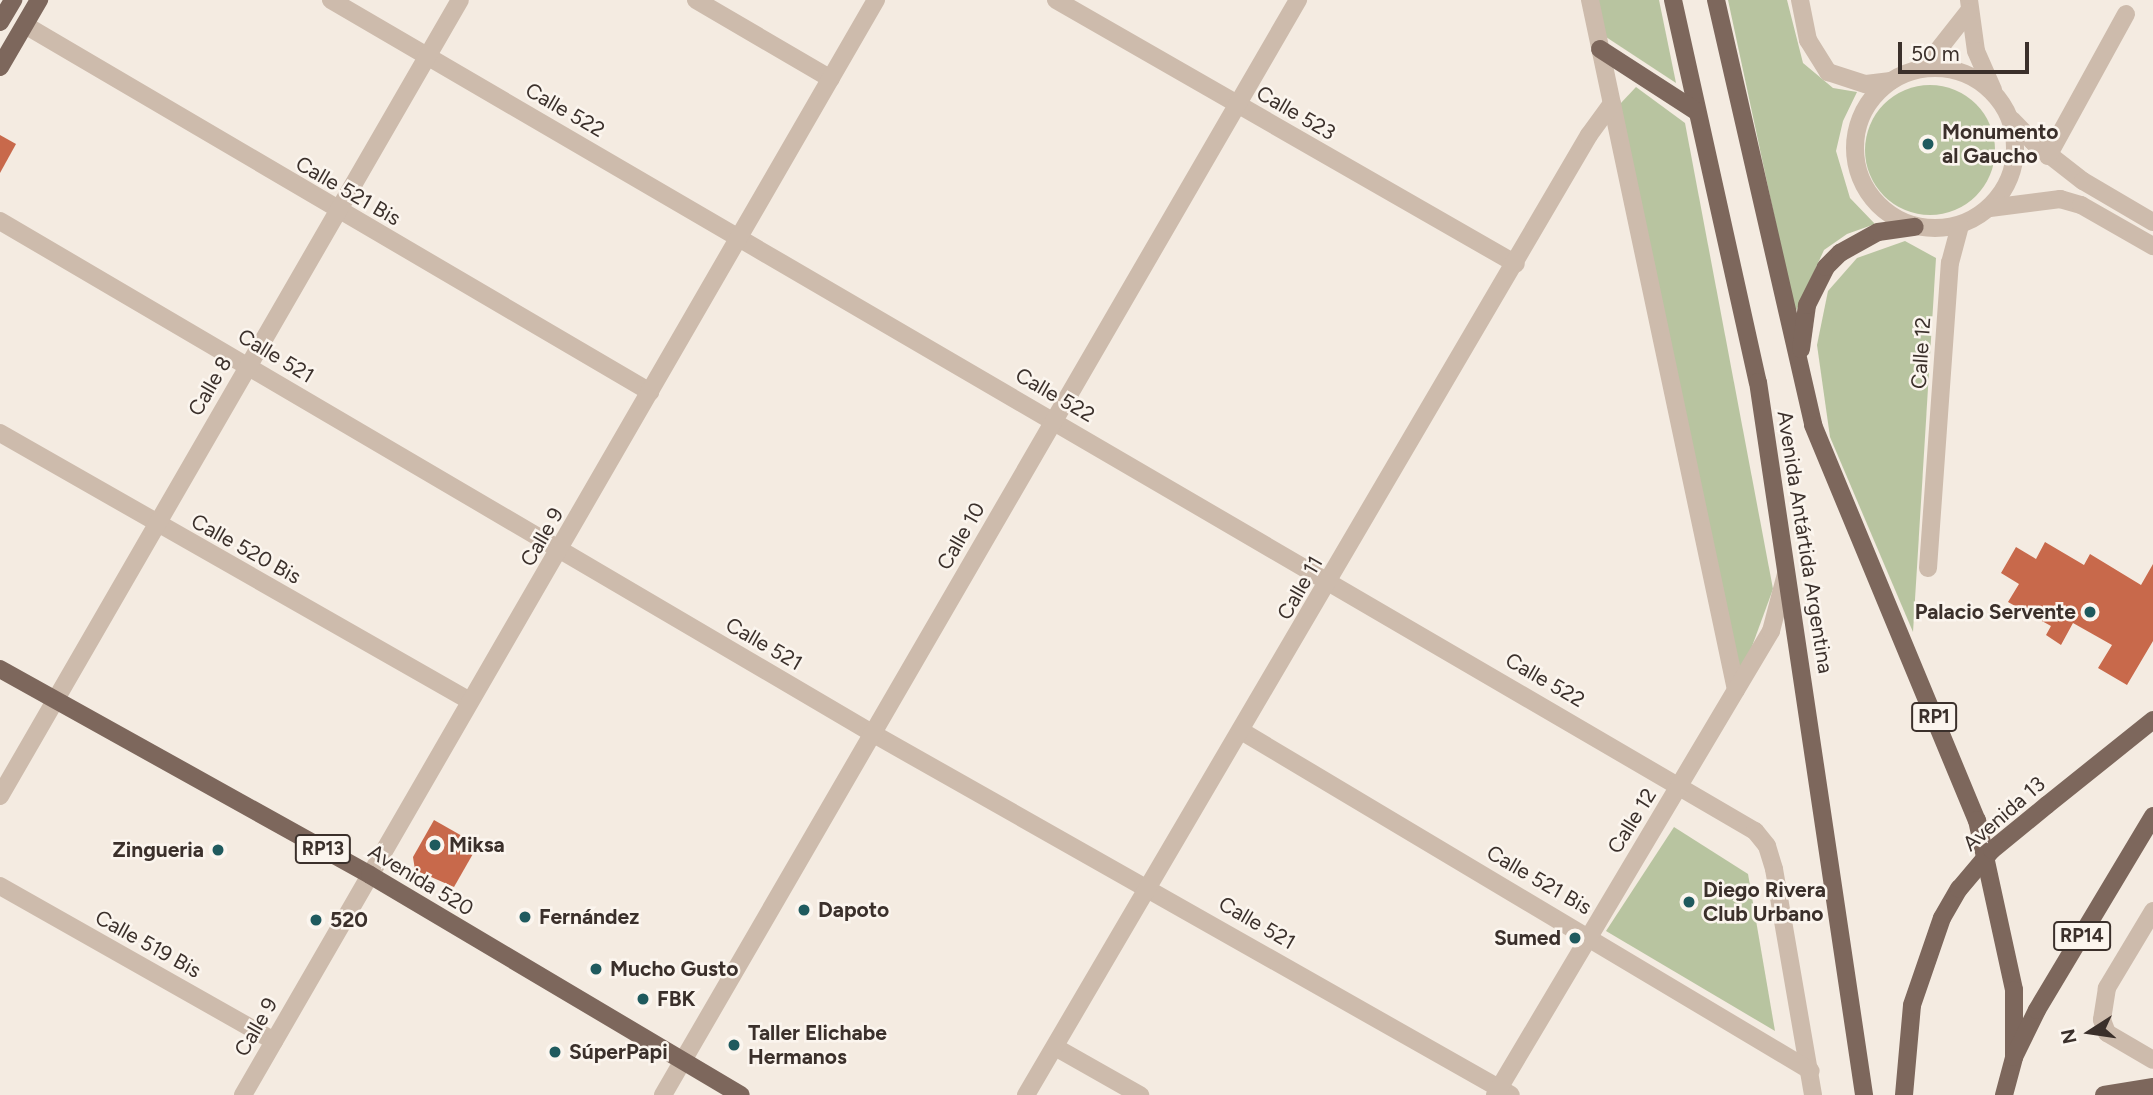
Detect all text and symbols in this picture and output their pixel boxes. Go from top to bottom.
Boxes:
scale bar [1901,28,2032,72]
text: 50 m [1911,41,1960,66]
street label: Calle 522 [521,77,609,143]
street label: Calle 523 [1252,80,1340,146]
place label: Monumento al Gaucho [1942,119,2058,169]
marker: Monumento al Gaucho [1920,136,1936,152]
street label: Calle 521 Bis [291,151,405,231]
street label: Calle 12 [1906,316,1936,390]
street label: Calle 521 [233,324,319,388]
street label: Calle 8 [183,352,237,420]
street label: Calle 522 [1011,362,1099,428]
street label: Avenida Antártida Argentina [1772,409,1838,675]
street label: Calle 10 [932,498,990,574]
street label: Calle 9 [515,503,569,571]
street label: Calle 520 Bis [187,508,305,590]
street label: Calle 11 [1272,552,1328,624]
place label: Palacio Servente [1915,599,2076,625]
marker: Palacio Servente [2082,604,2098,620]
street label: Calle 521 [721,612,807,676]
street label: Calle 522 [1501,647,1589,713]
road number: RP1 [1910,702,1958,732]
street label: Avenida 13 [1958,771,2050,857]
street label: Calle 12 [1602,784,1662,858]
place label: Miksa [449,832,505,858]
road number: RP13 [293,834,353,864]
place label: Zingueria [112,837,204,863]
marker: Miksa [427,837,443,853]
street label: Avenida 520 [364,839,478,921]
street label: Calle 521 Bis [1482,840,1596,920]
marker: Zingueria [210,842,226,858]
place label: Diego Rivera Club Urbano [1703,877,1826,927]
street label: Calle 521 [1214,891,1300,955]
marker: Diego Rivera Club Urbano [1681,894,1697,910]
place label: Dapoto [818,897,889,923]
marker: Dapoto [796,902,812,918]
place label: Fernández [539,904,639,930]
street label: Calle 519 Bis [91,905,205,983]
place label: 520 [330,907,368,933]
marker: Fernández [517,909,533,925]
marker: 520 [308,912,324,928]
road number: RP14 [2052,920,2112,952]
place label: Sumed [1494,925,1561,951]
marker: Sumed [1567,930,1583,946]
place label: Mucho Gusto [610,956,738,982]
marker: Mucho Gusto [588,961,604,977]
place label: FBK [657,986,695,1012]
marker: FBK [635,991,651,1007]
street label: Calle 9 [229,993,283,1061]
north arrow [2055,997,2125,1067]
place label: Taller Elichabe Hermanos [748,1020,887,1070]
text: N [2056,1027,2082,1046]
marker: Taller Elichabe Hermanos [726,1037,742,1053]
place label: SúperPapi [569,1039,668,1065]
marker: SúperPapi [547,1044,563,1060]

